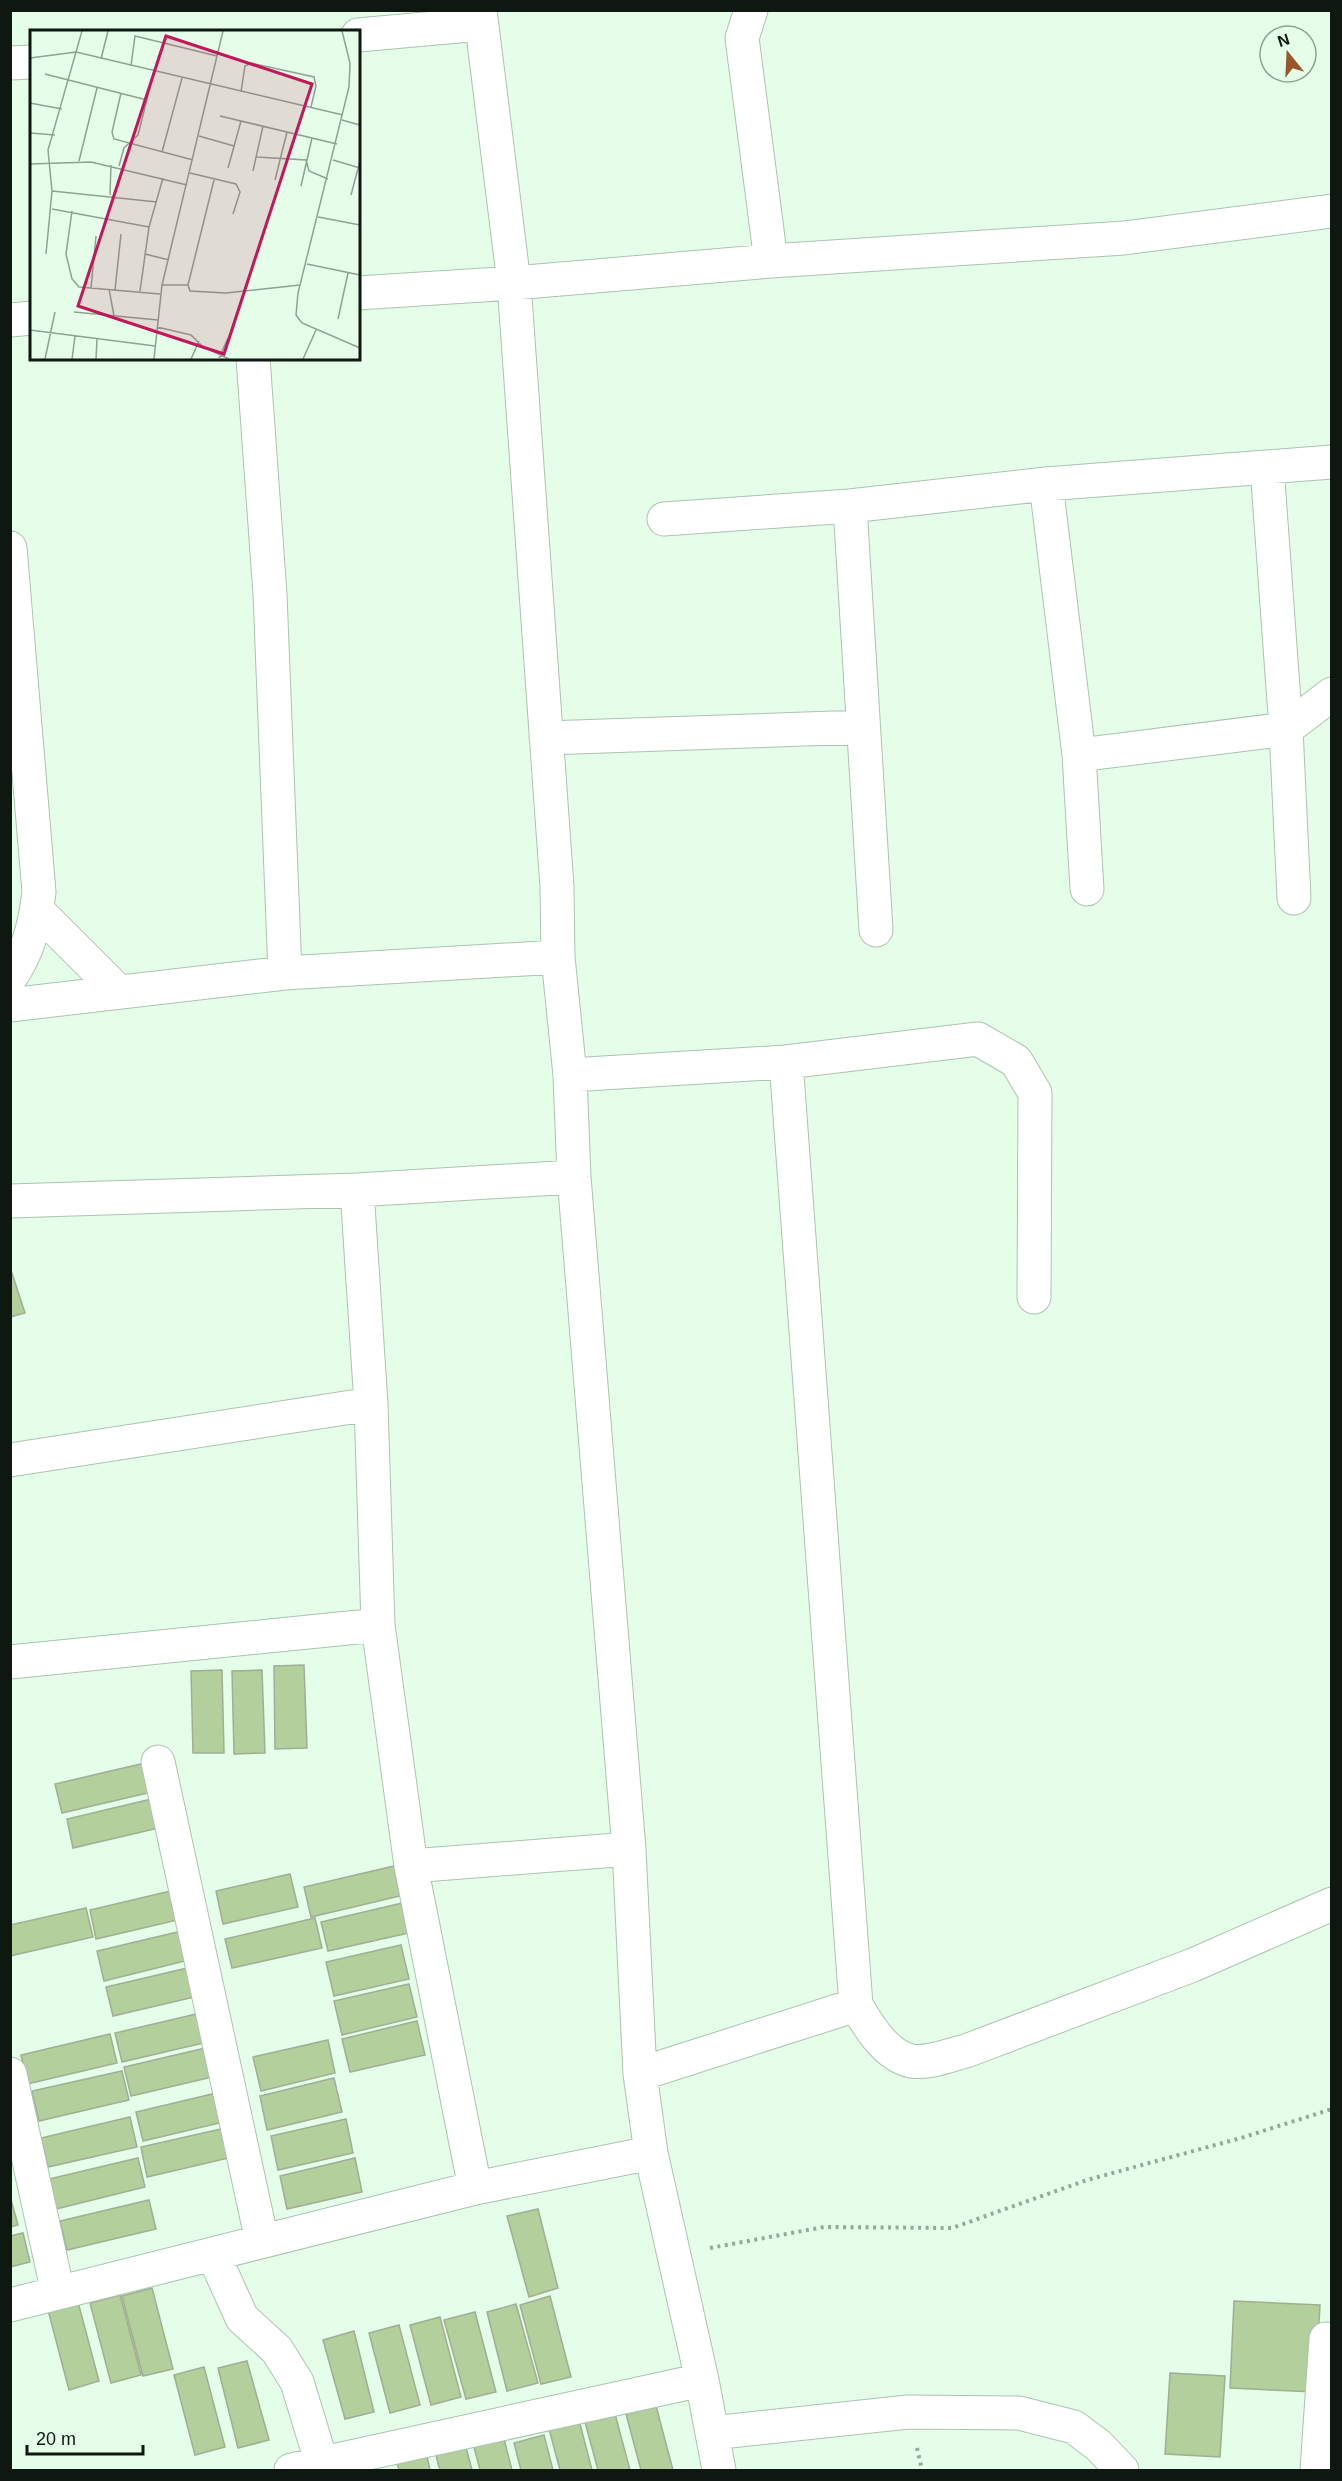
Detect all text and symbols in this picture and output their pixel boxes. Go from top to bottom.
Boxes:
north arrow [1258,24,1318,84]
inset map [30,30,360,360]
text: N [1275,30,1292,50]
scale bar [27,2418,142,2456]
text: 20 m [36,2429,76,2449]

